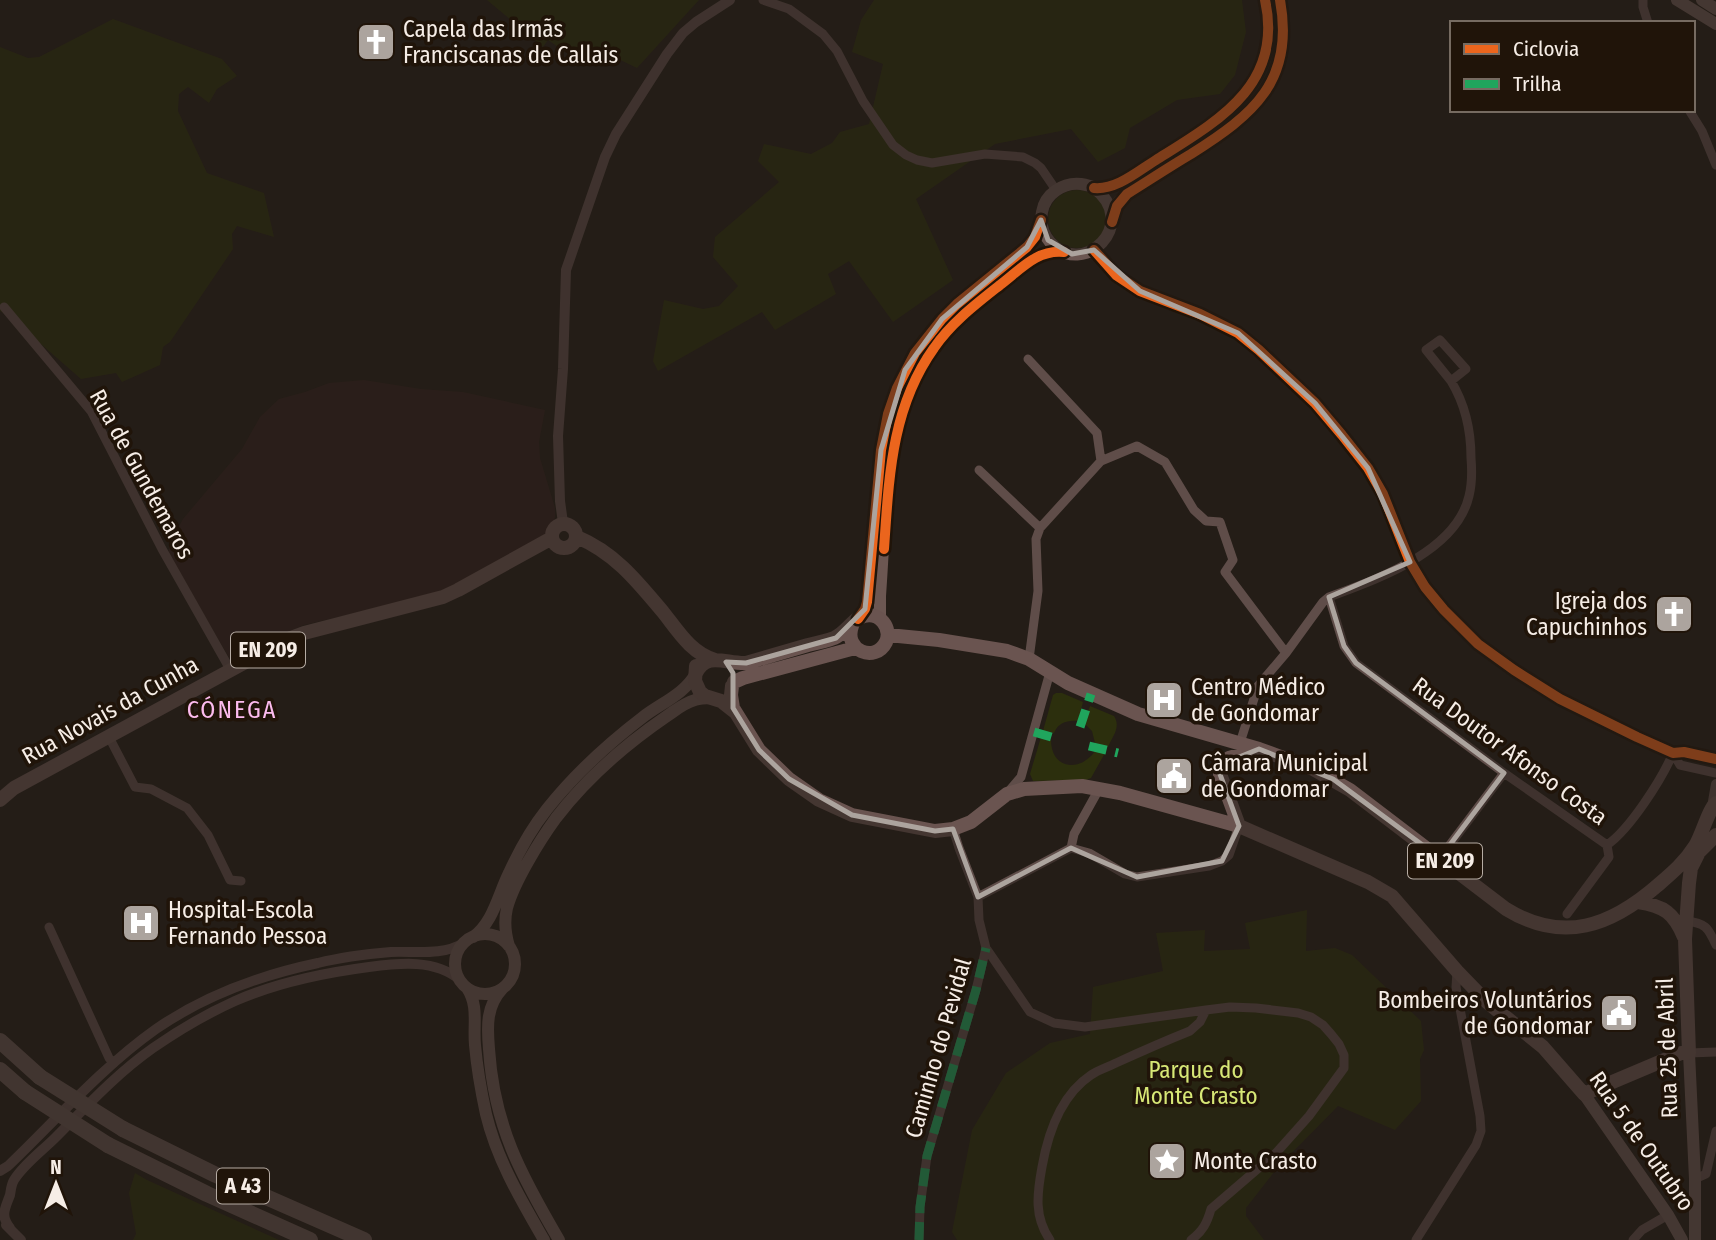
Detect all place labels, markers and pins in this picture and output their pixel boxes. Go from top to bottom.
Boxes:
place label: Capela das Irmãs Franciscanas de Callais [403,15,618,69]
church icon: Capela das Irmãs Franciscanas de Callais [355,21,397,63]
place label: Igreja dos Capuchinhos [1526,587,1647,641]
church icon: Igreja dos Capuchinhos [1653,593,1695,635]
place label: Centro Médico de Gondomar [1191,673,1325,727]
hospital icon: Centro Médico de Gondomar [1143,679,1185,721]
place label: Câmara Municipal de Gondomar [1201,749,1368,803]
public building icon: Câmara Municipal de Gondomar [1153,755,1195,797]
place label: Hospital-Escola Fernando Pessoa [168,896,327,950]
hospital icon: Hospital-Escola Fernando Pessoa [120,902,162,944]
place label: Bombeiros Voluntários de Gondomar [1378,986,1592,1040]
public building icon: Bombeiros Voluntários de Gondomar [1598,992,1640,1034]
place icon: Monte Crasto [1146,1140,1188,1182]
place label: Monte Crasto [1194,1147,1317,1175]

